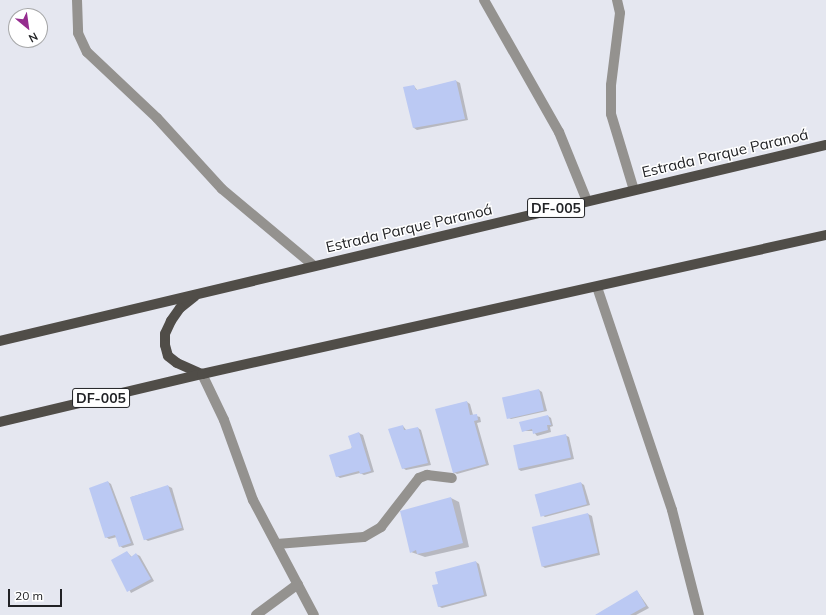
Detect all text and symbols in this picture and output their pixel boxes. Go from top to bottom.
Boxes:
north arrow [8,8,48,48]
text: N [26,29,40,46]
street label: Estrada Parque Paranoá [640,125,810,181]
road number: DF-005 [527,196,585,220]
street label: Estrada Parque Paranoá [324,200,494,256]
road number: DF-005 [72,386,130,410]
scale bar [10,581,64,607]
text: 20 m [15,588,43,603]

